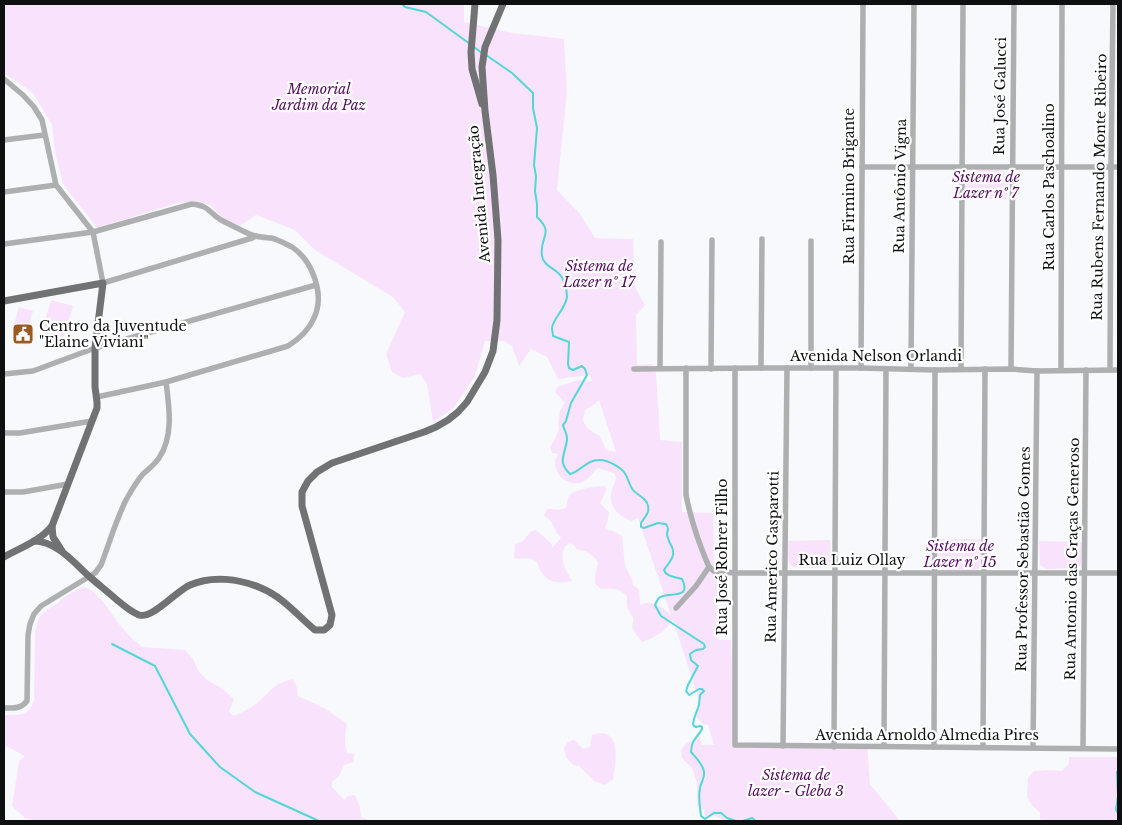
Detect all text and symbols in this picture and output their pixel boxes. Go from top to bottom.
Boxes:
street label: Rua José Galucci [990,36,1010,155]
street label: Rua Rubens Fernando Monte Ribeiro [1088,53,1110,321]
park label: Memorial Jardim da Paz [271,80,366,114]
street label: Rua Carlos Paschoalino [1040,103,1058,271]
street label: Rua Firmino Brigante [840,108,858,264]
street label: Rua Antônio Vigna [890,118,910,254]
street label: Avenida Integração [464,125,494,264]
park label: Sistema de Lazer nº 7 [952,168,1021,202]
park label: Sistema de Lazer nº 17 [562,257,637,291]
place label: Centro da Juventude "Elaine Viviani" [39,317,187,351]
public building icon: Centro da Juventude "Elaine Viviani" [11,322,35,346]
street label: Avenida Nelson Orlandi [789,347,962,365]
street label: Rua Antonio das Graças Generoso [1061,437,1083,681]
street label: Rua Professor Sebastião Gomes [1012,446,1034,672]
street label: Rua Americo Gasparotti [762,471,783,643]
street label: Rua José Rohrer Filho [713,479,731,635]
park label: Sistema de Lazer nº 15 [922,537,997,571]
street label: Rua Luiz Ollay [799,551,905,569]
street label: Avenida Arnoldo Almedia Pires [814,726,1039,744]
park label: Sistema de lazer - Gleba 3 [748,766,844,800]

